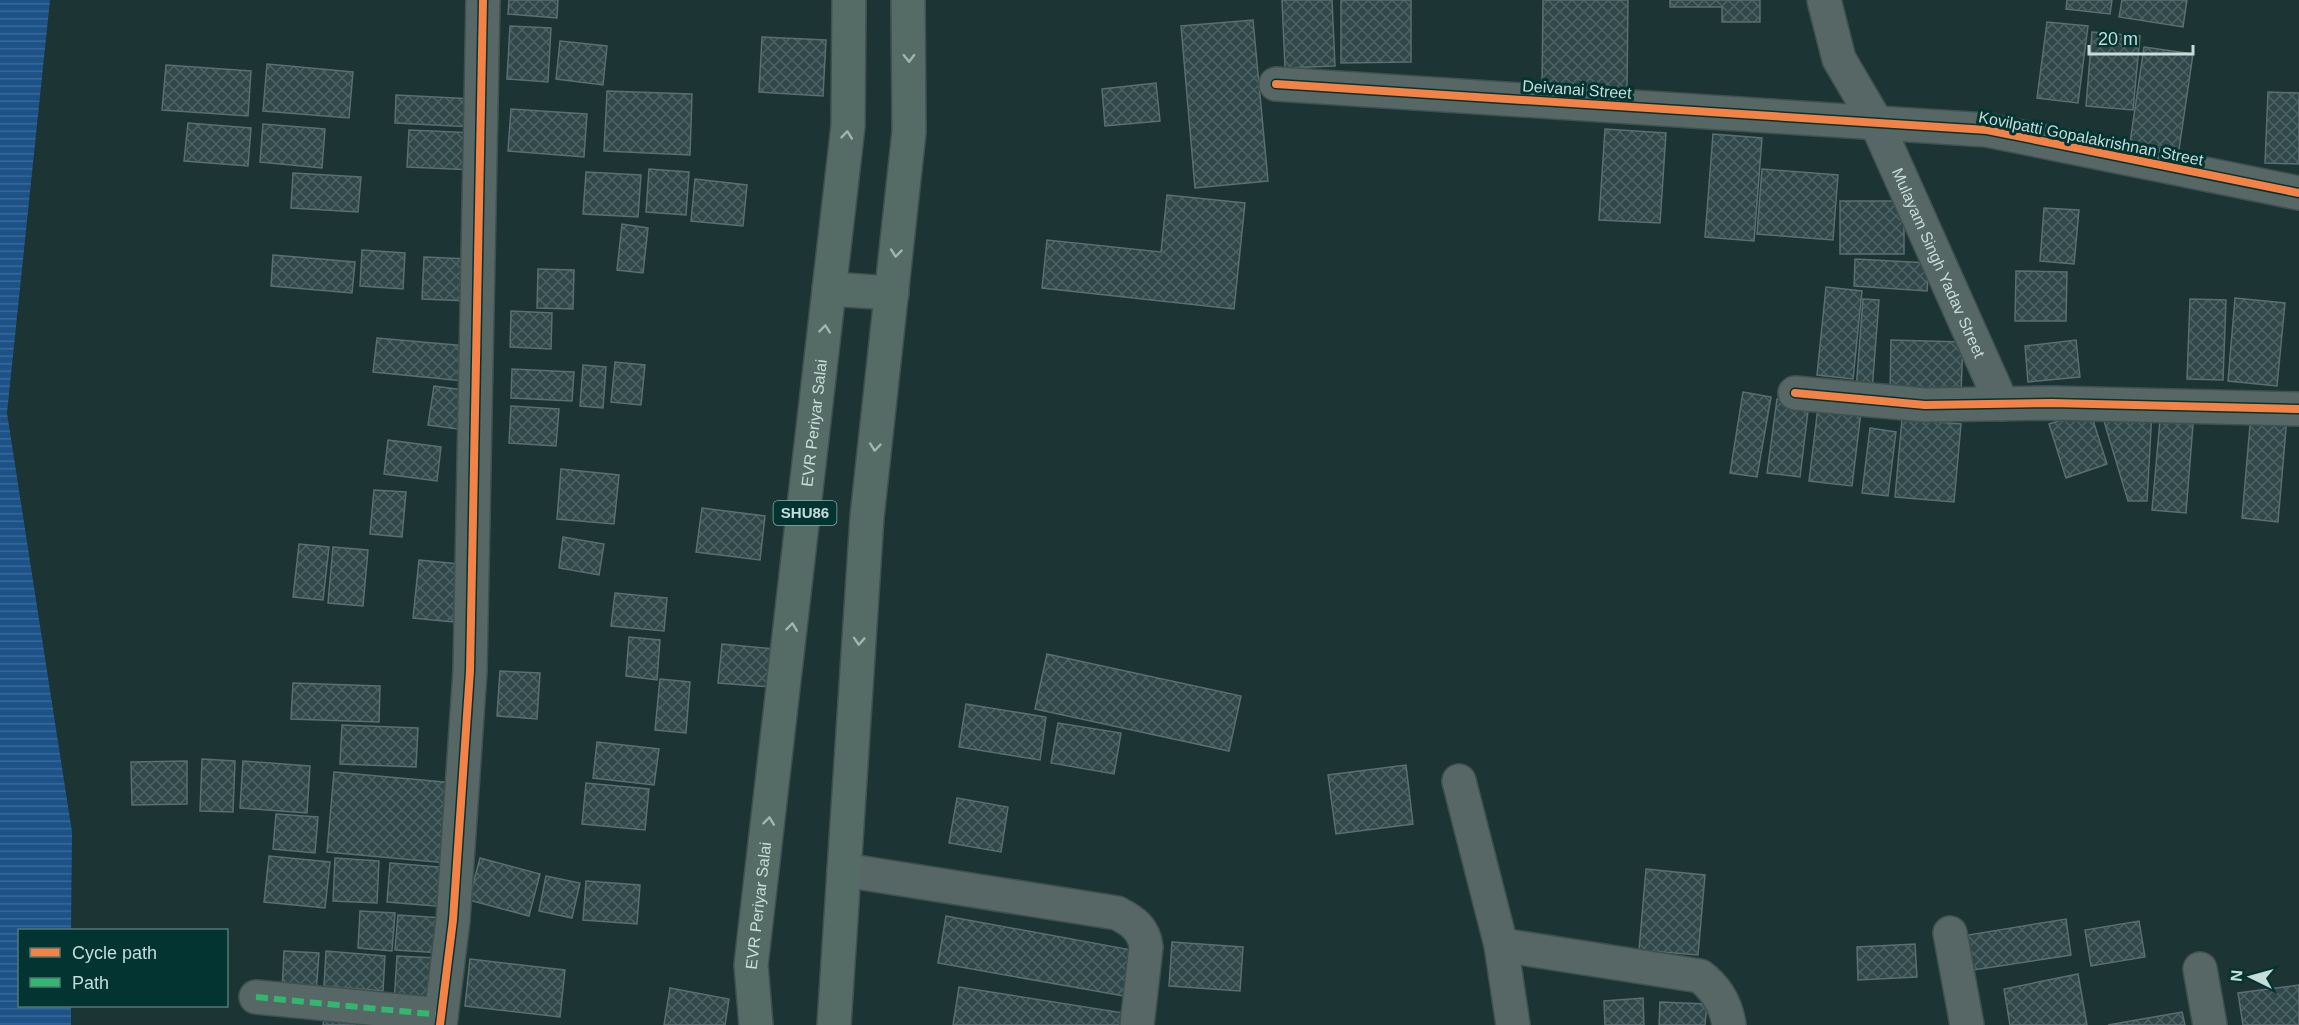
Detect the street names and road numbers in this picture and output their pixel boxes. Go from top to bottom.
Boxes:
street label: Deivanai Street [1522,77,1633,102]
street label: Kovilpatti Gopalakrishnan Street [1977,108,2205,169]
street label: Mulayam Singh Yadav Street [1889,165,1988,361]
street label: EVR Periyar Salai [798,358,830,487]
road number: SHU86 [774,501,836,525]
street label: EVR Periyar Salai [743,841,774,970]

